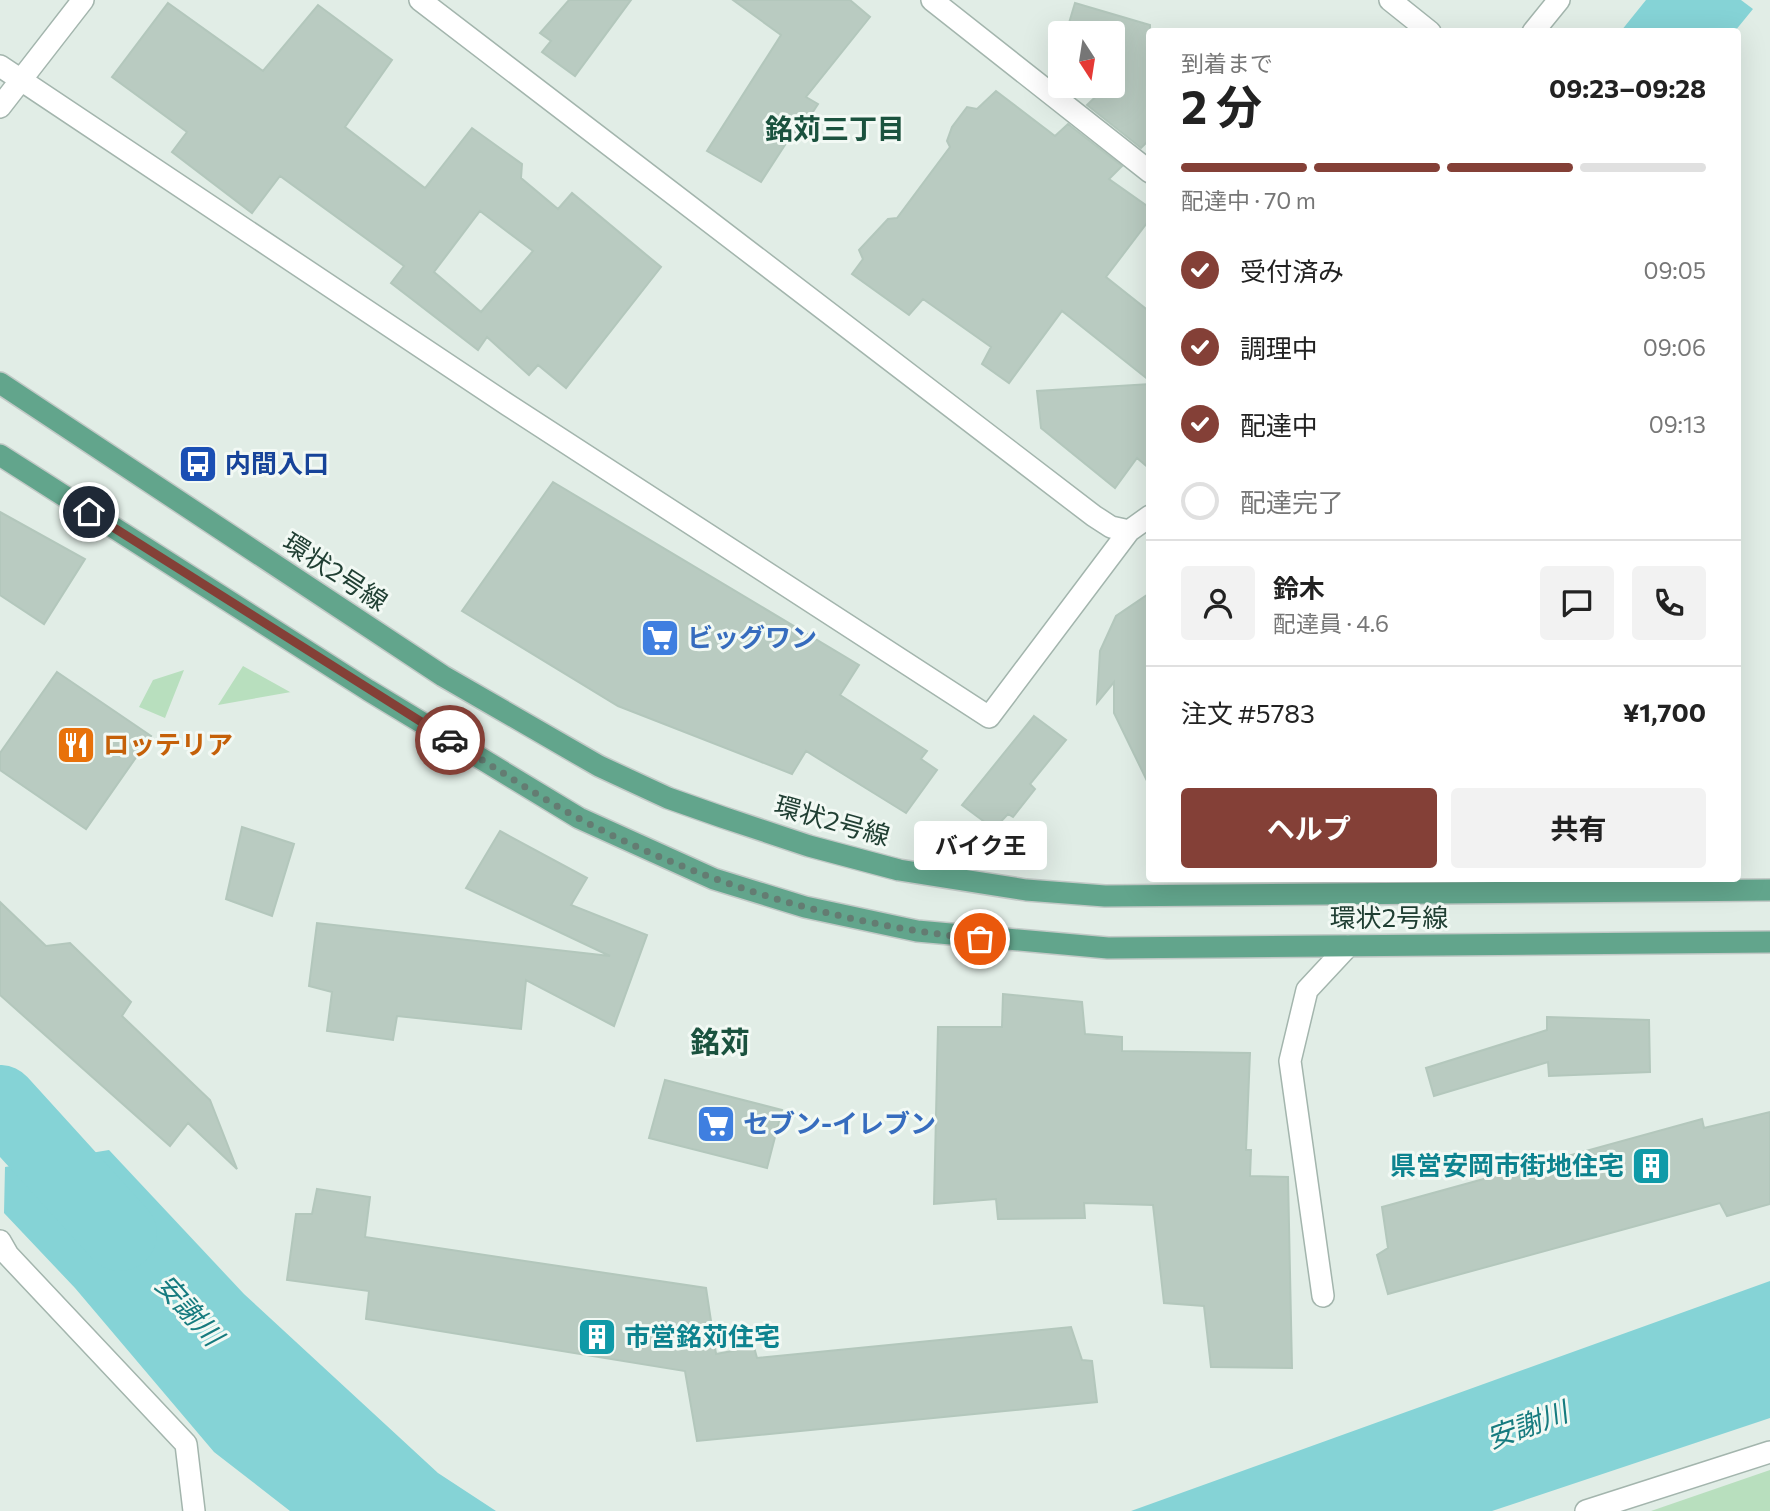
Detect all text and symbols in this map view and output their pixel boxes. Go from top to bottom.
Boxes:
north arrow [1048,21,1125,98]
map controls [1048,21,1125,98]
text: 到着まで [1181,49,1273,77]
text: 09:23–09:28 [1549,72,1706,103]
text: 2 分 [1181,77,1262,133]
district label: 銘苅三丁目 [765,111,905,145]
text: 配達中 · 70 m [1181,186,1316,214]
icon: check [1181,251,1219,289]
text: 受付済み [1240,255,1344,286]
text: 09:05 [1643,256,1706,284]
icon: check [1181,328,1219,366]
text: 調理中 [1240,332,1318,363]
text: 09:06 [1643,333,1706,361]
icon: check [1181,405,1219,443]
text: 配達中 [1240,409,1318,440]
text: 09:13 [1649,410,1706,438]
bus stop icon: 内間入口 [177,443,219,485]
place label: 内間入口 [225,447,329,478]
pin [59,482,119,542]
text: 配達完了 [1240,486,1344,517]
icon: home [70,493,108,531]
street label: 環状2号線 [278,525,394,616]
button: person [1181,566,1255,640]
button: chat [1540,566,1614,640]
button: phone [1632,566,1706,640]
text: 鈴木 [1273,572,1325,603]
text: 配達員 · 4.6 [1273,609,1389,637]
supermarket icon: ビッグワン [639,617,681,659]
place label: ビッグワン [687,621,817,652]
text: ¥1,700 [1623,696,1706,727]
text: 注文 #5783 [1181,697,1315,728]
courier [415,705,485,775]
icon: car [431,721,469,759]
restaurant icon: ロッテリア [55,724,97,766]
place label: ロッテリア [103,728,233,759]
street label: 環状2号線 [771,788,894,851]
button: ヘルプ [1181,788,1437,868]
button: 共有 [1451,788,1706,868]
callout: バイク王 [914,820,1046,869]
text: バイク王 [935,831,1026,859]
street label: 環状2号線 [1330,901,1448,932]
pin [950,909,1010,969]
icon: bag [961,920,999,958]
district label: 銘苅 [690,1022,750,1059]
supermarket icon: セブン-イレブン [695,1103,737,1145]
place label: セブン-イレブン [743,1107,936,1138]
building icon: 県営安岡市街地住宅 [1630,1145,1672,1187]
place label: 県営安岡市街地住宅 [1390,1149,1624,1180]
water label: 安謝川 [149,1267,232,1354]
building icon: 市営銘苅住宅 [576,1316,618,1358]
place label: 市営銘苅住宅 [624,1320,780,1351]
water label: 安謝川 [1481,1393,1575,1454]

